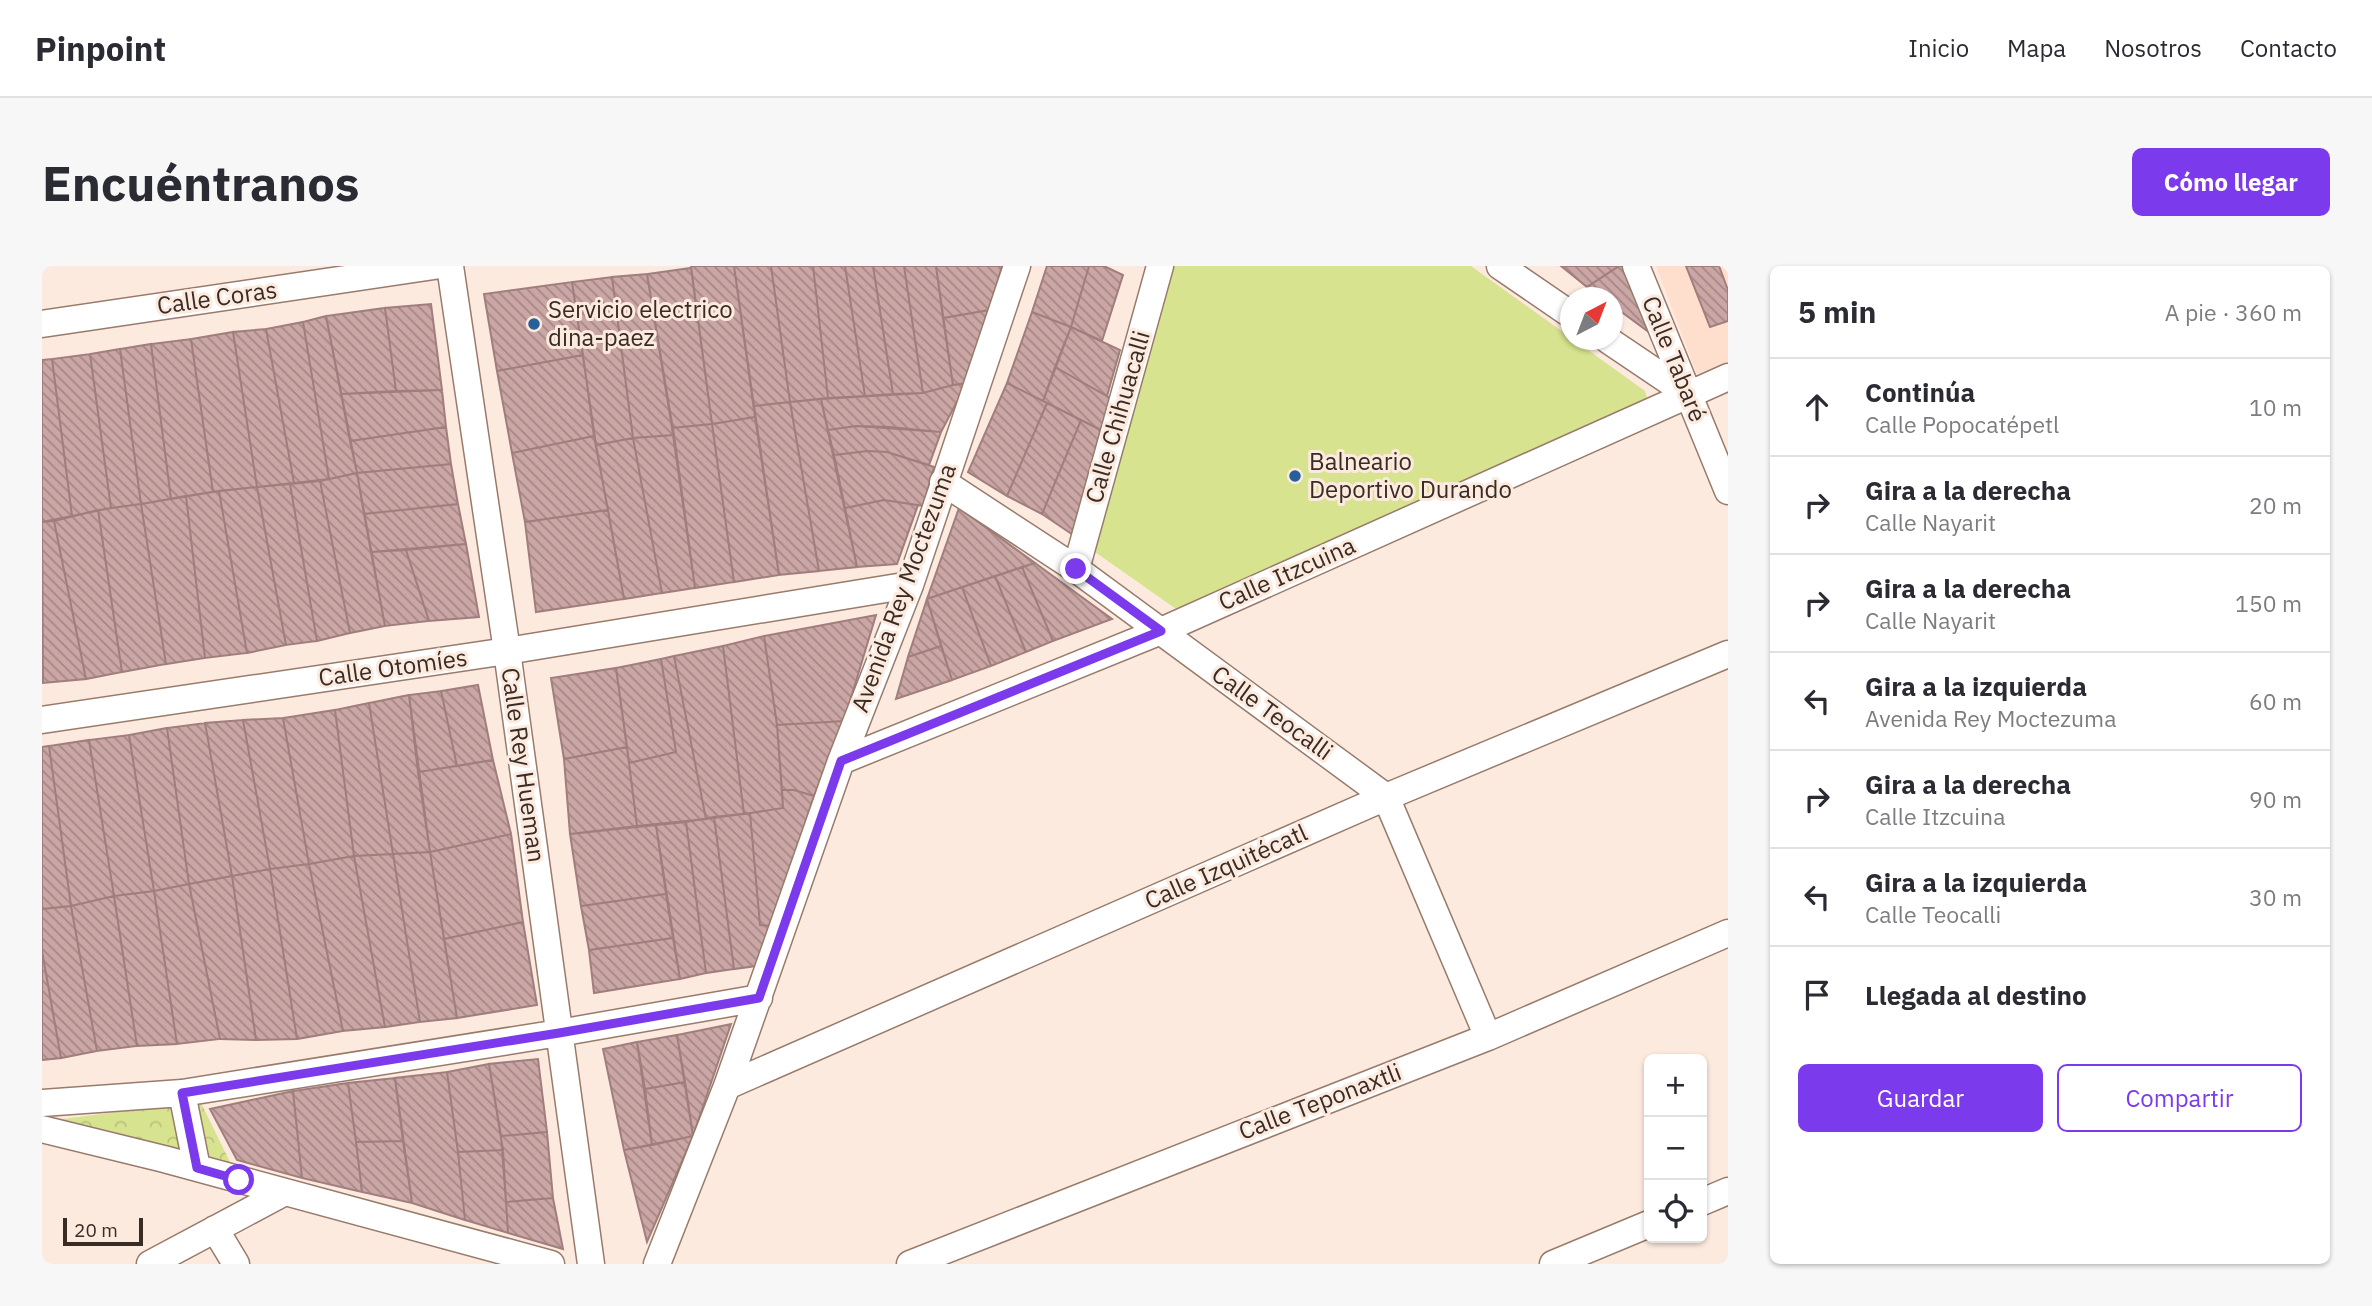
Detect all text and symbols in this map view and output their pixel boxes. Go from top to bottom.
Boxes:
text: Pinpoint [35,27,166,70]
text: Inicio [1908,32,1969,64]
text: Mapa [2007,32,2066,64]
text: Nosotros [2104,32,2202,64]
text: Contacto [2240,32,2337,64]
button: Cómo llegar [2132,148,2330,216]
text: Encuéntranos [42,151,360,214]
street label: Calle Coras [155,273,279,321]
north arrow [1560,287,1623,350]
street label: Calle Tabaré [1635,291,1715,426]
text: 5 min [1798,292,1876,331]
place label: Servicio electrico dina-paez [548,293,733,353]
text: A pie · 360 m [2165,297,2302,327]
marker: Servicio electrico dina-paez [526,316,542,332]
street label: Calle Chihuacalli [1077,327,1157,507]
text: Continúa [1865,375,1975,409]
icon: ahead [1798,388,1836,426]
text: 10 m [2249,392,2302,422]
text: Calle Popocatépetl [1865,409,2059,439]
place label: Balneario Deportivo Durando [1309,445,1512,505]
street label: Avenida Rey Moctezuma [843,459,963,716]
marker: Balneario Deportivo Durando [1287,468,1303,484]
text: Gira a la derecha [1865,473,2071,507]
icon: right [1798,486,1836,524]
text: 20 m [2249,490,2302,520]
text: Calle Nayarit [1865,507,1996,537]
street label: Calle Itzcuina [1213,529,1360,618]
route end [1060,553,1091,584]
text: Gira a la derecha [1865,571,2071,605]
icon: right [1798,584,1836,622]
text: 150 m [2235,588,2302,618]
text: Calle Nayarit [1865,605,1996,635]
street label: Calle Otomíes [316,641,469,693]
street label: Calle Teocalli [1206,657,1339,767]
street label: Calle Rey Hueman [494,665,553,864]
text: Gira a la izquierda [1865,669,2087,703]
icon: left [1798,682,1836,720]
text: 60 m [2249,686,2302,716]
text: Avenida Rey Moctezuma [1865,703,2116,733]
text: Gira a la derecha [1865,767,2071,801]
icon: right [1798,780,1836,818]
text: 90 m [2249,784,2302,814]
text: Calle Itzcuina [1865,801,2005,831]
street label: Calle Izquitécatl [1139,816,1312,916]
text: Gira a la izquierda [1865,865,2087,899]
icon: left [1798,878,1836,916]
text: 30 m [2249,882,2302,912]
text: Calle Teocalli [1865,899,2001,929]
icon: arrive [1798,976,1836,1014]
text: Llegada al destino [1865,978,2087,1012]
map controls [1644,1054,1707,1243]
button: + [1644,1054,1707,1117]
street label: Calle Teponaxtli [1234,1055,1406,1147]
button: Guardar [1798,1064,2043,1132]
button: Compartir [2057,1064,2302,1132]
button: − [1644,1117,1707,1180]
route start [223,1164,254,1195]
button: locate [1644,1180,1707,1243]
scale bar [63,1215,144,1247]
text: 20 m [74,1218,118,1242]

